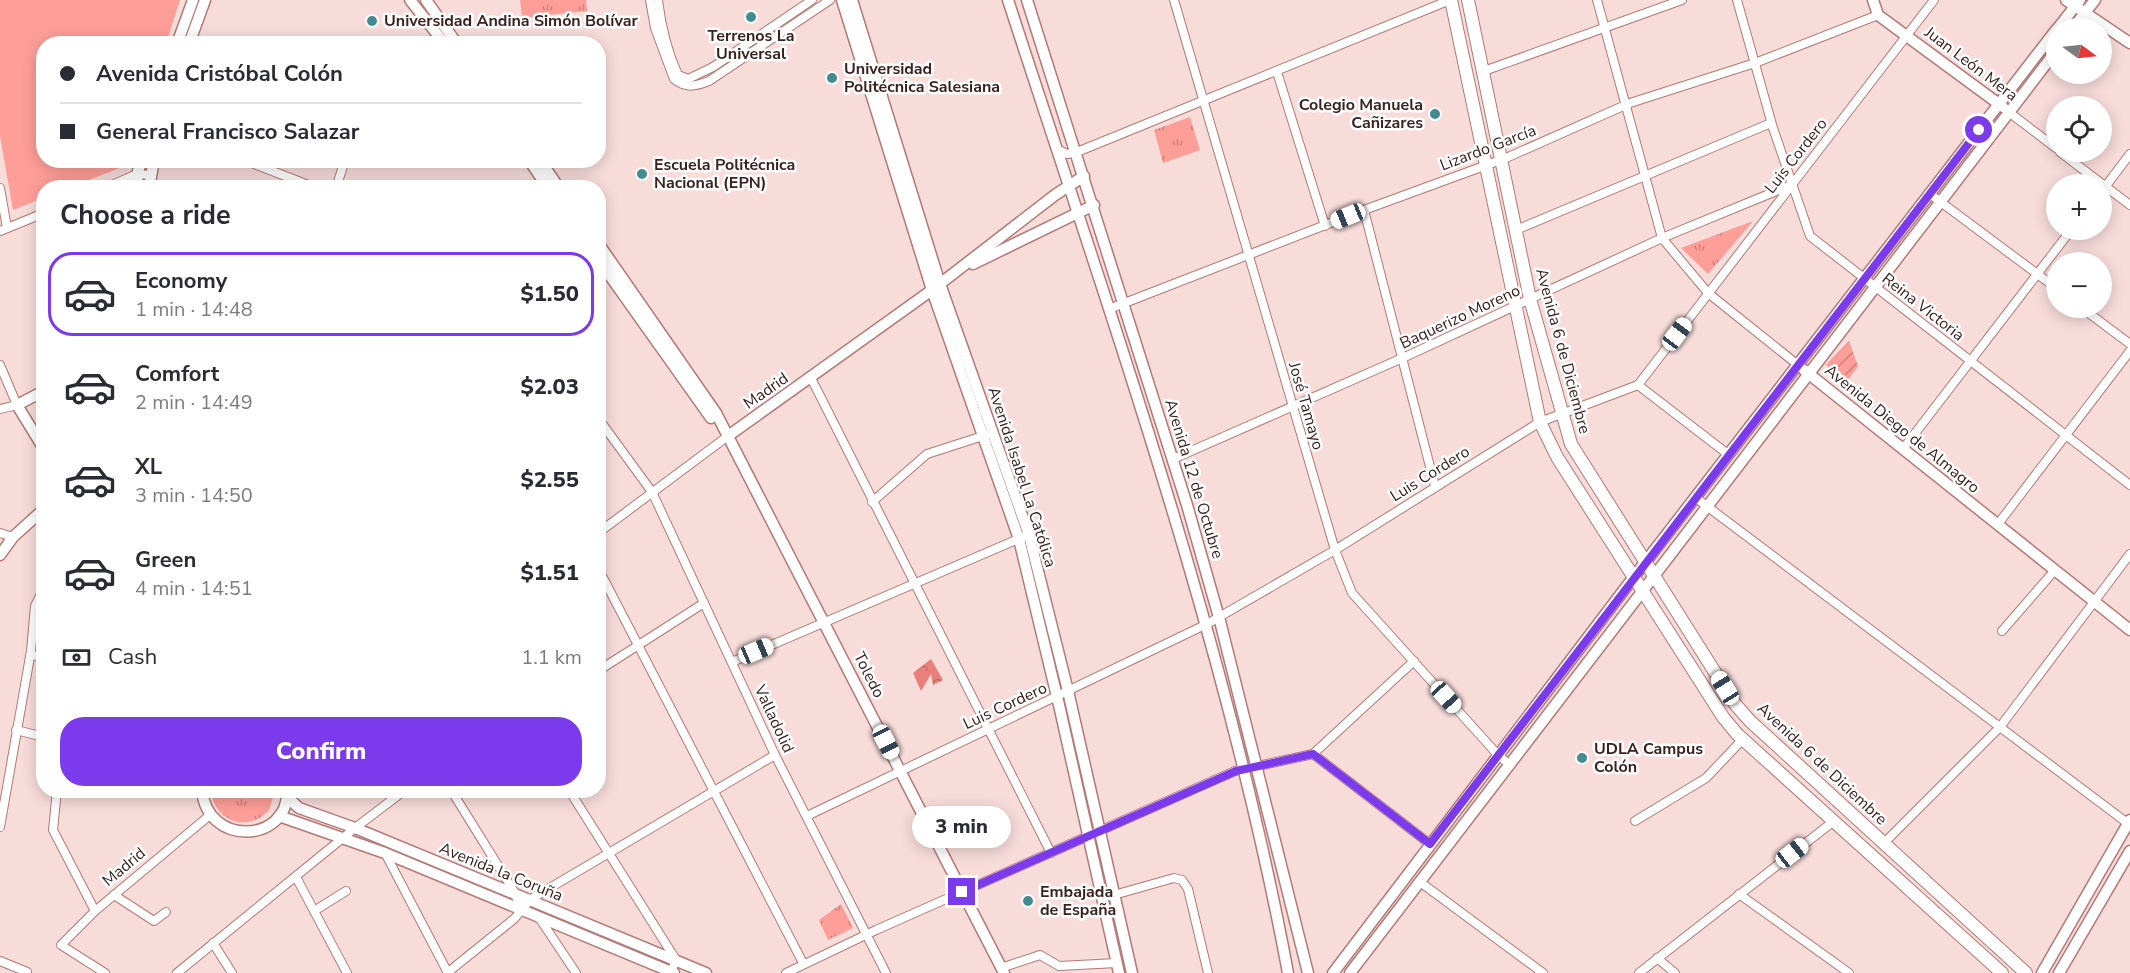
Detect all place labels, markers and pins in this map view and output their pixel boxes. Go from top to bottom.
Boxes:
place label: Universidad Andina Simón Bolívar [384,10,638,32]
marker: Terrenos La Universal [744,10,758,24]
marker: Universidad Andina Simón Bolívar [365,14,379,28]
place label: Terrenos La Universal [708,25,794,65]
place label: Universidad Politécnica Salesiana [844,58,1000,98]
marker: Universidad Politécnica Salesiana [825,71,839,85]
place label: Colegio Manuela Cañizares [1299,94,1423,134]
marker: Colegio Manuela Cañizares [1428,107,1442,121]
place label: Escuela Politécnica Nacional (EPN) [654,154,795,194]
marker: Escuela Politécnica Nacional (EPN) [635,167,649,181]
place label: UDLA Campus Colón [1594,738,1703,778]
marker: UDLA Campus Colón [1575,751,1589,765]
place label: Embajada de España [1040,881,1116,921]
marker: Embajada de España [1021,894,1035,908]

